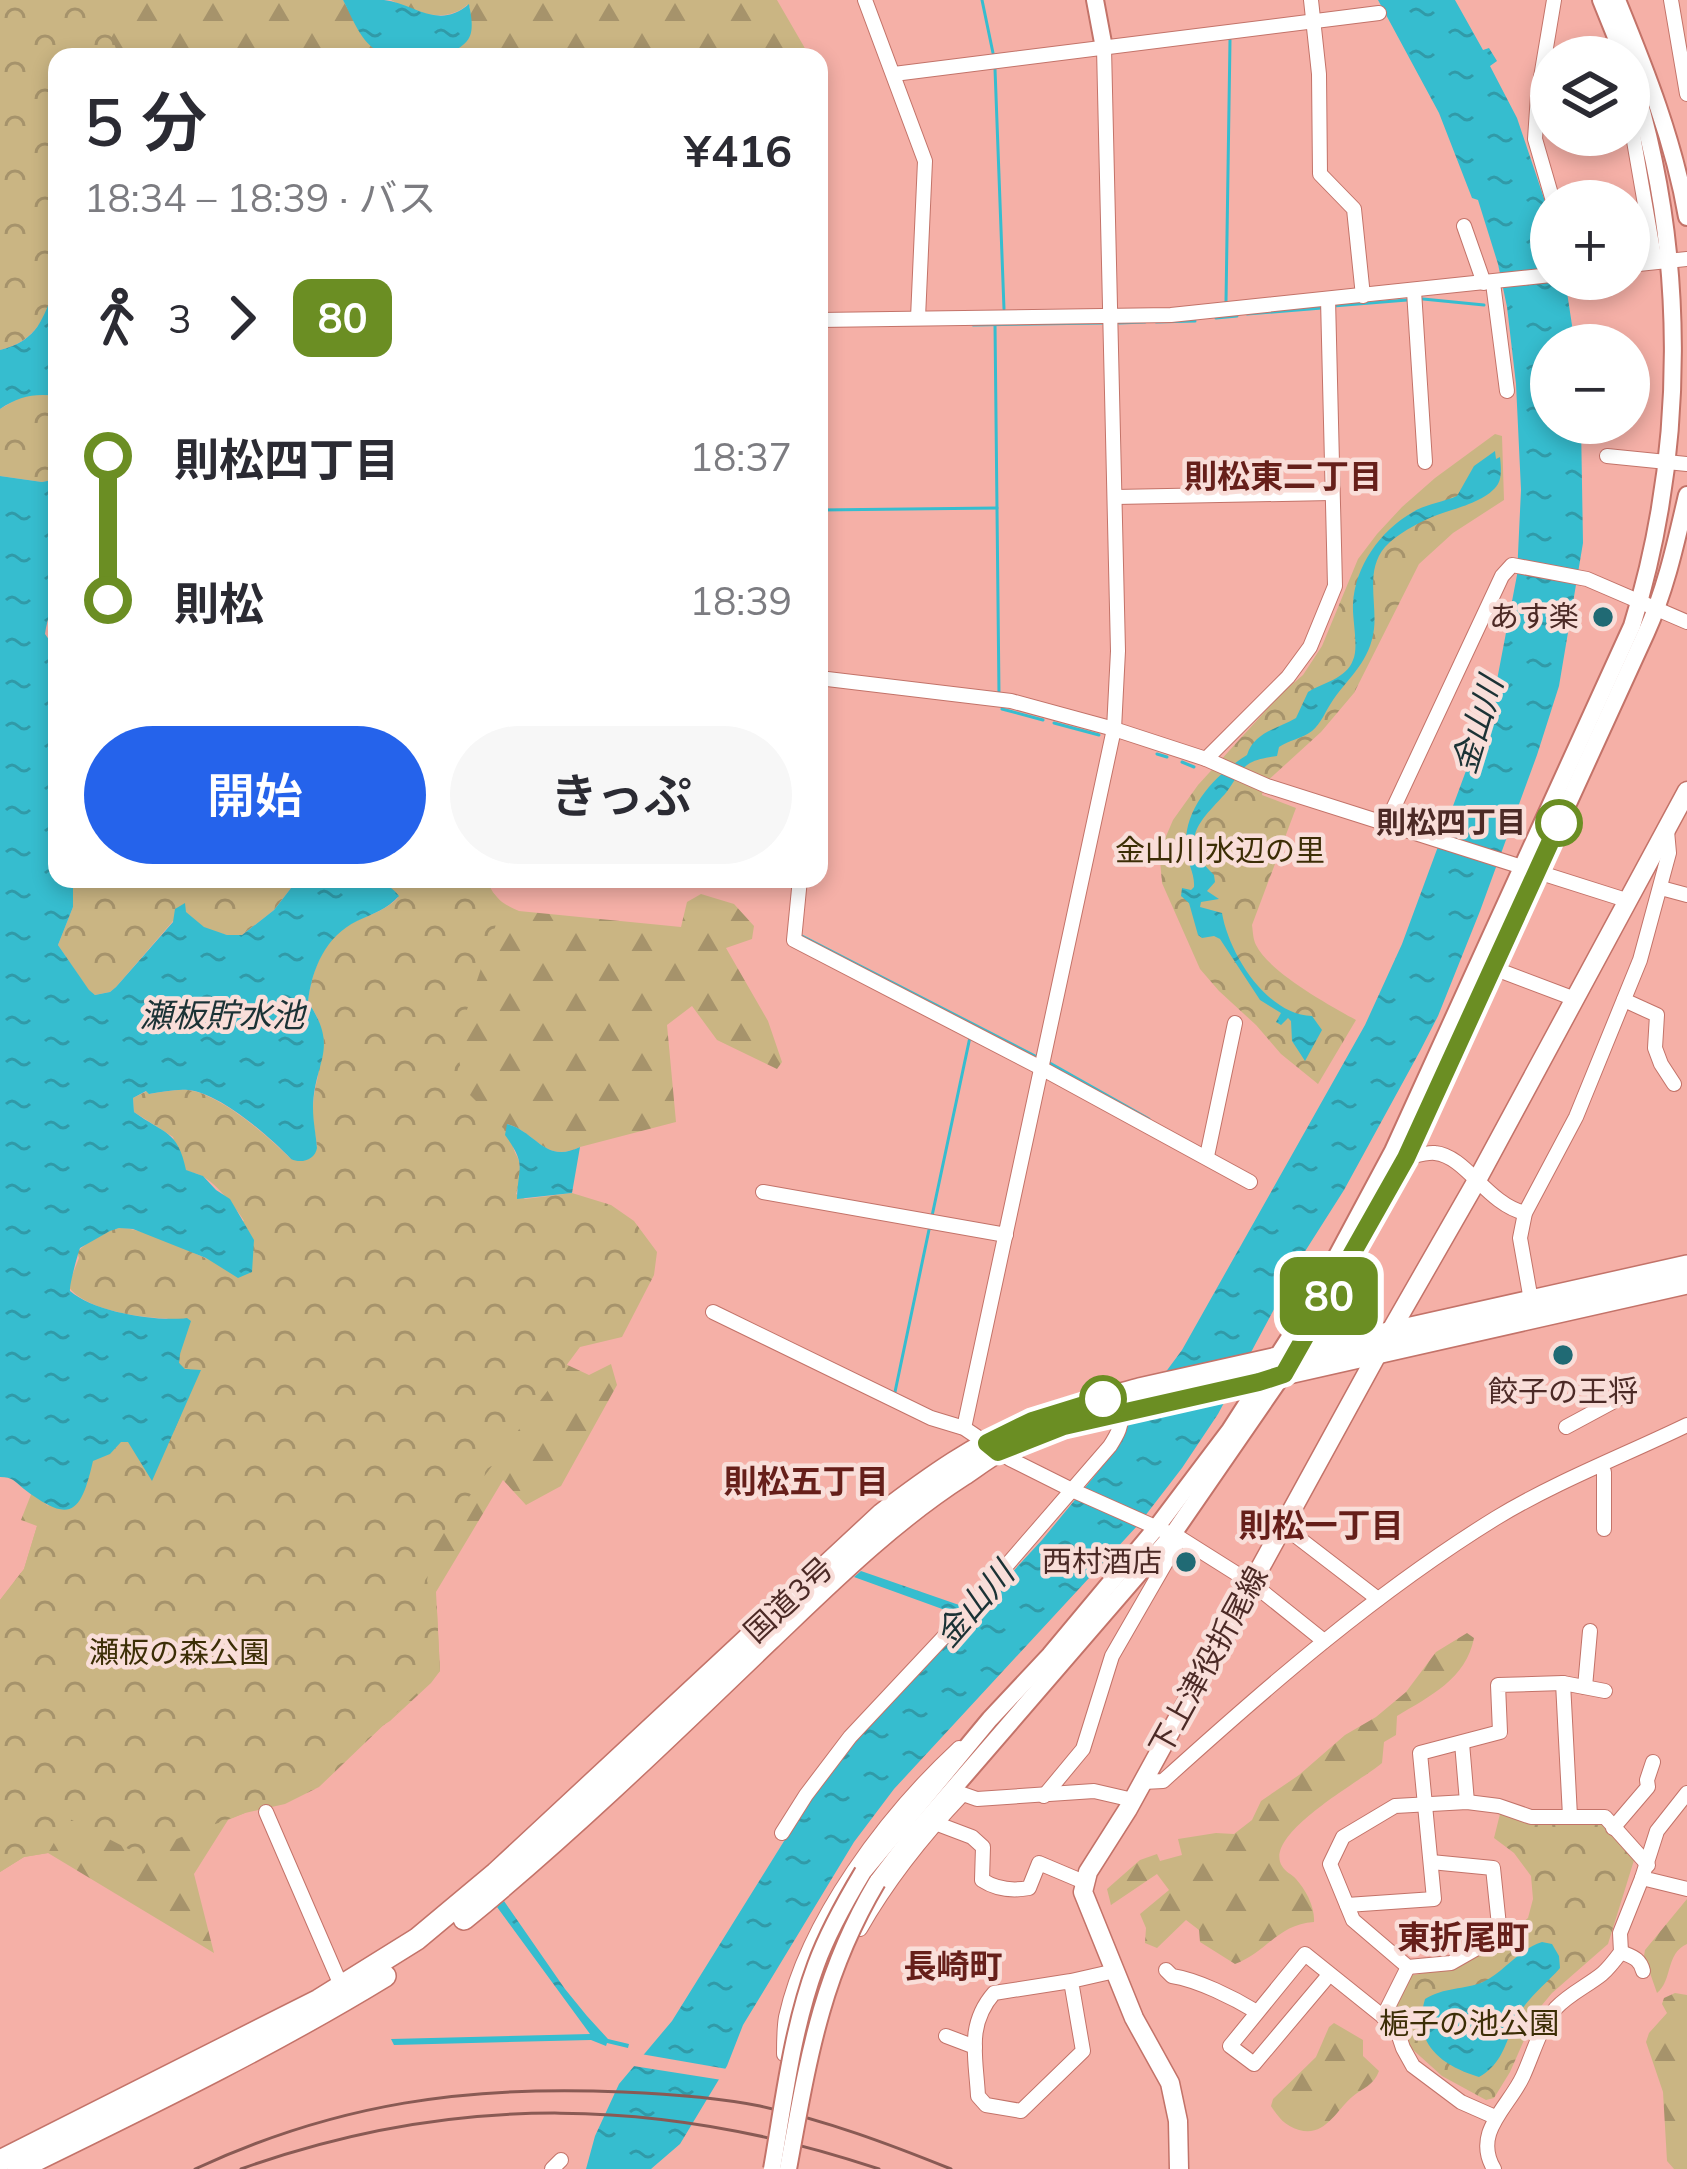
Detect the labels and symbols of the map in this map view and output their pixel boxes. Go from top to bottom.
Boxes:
district label: 則松東二丁目 [1184,455,1382,496]
place label: あす楽 [1489,597,1579,635]
marker: あす楽 [1590,604,1616,630]
water label: 金山川 [1442,669,1511,778]
marker: 則松四丁目 [1537,801,1581,845]
place label: 則松四丁目 [1376,803,1526,841]
park label: 金山川水辺の里 [1115,831,1325,869]
water label: 瀬板貯水池 [140,994,308,1035]
line badge: 80 [1275,1257,1383,1335]
marker: 餃子の王将 [1550,1342,1576,1368]
place label: 餃子の王将 [1488,1372,1638,1410]
unlabelled marker [1081,1377,1125,1421]
district label: 則松五丁目 [724,1460,889,1501]
district label: 則松一丁目 [1239,1504,1404,1545]
place label: 西村酒店 [1042,1542,1162,1580]
street label: 国道3号 [736,1549,841,1650]
marker: 西村酒店 [1173,1549,1199,1575]
water label: 金山川 [926,1551,1024,1654]
street label: 下上津役折尾線 [1141,1559,1276,1762]
park label: 瀬板の森公園 [89,1633,269,1671]
district label: 東折尾町 [1397,1916,1529,1957]
district label: 長崎町 [904,1945,1003,1986]
park label: 梔子の池公園 [1379,2004,1559,2042]

